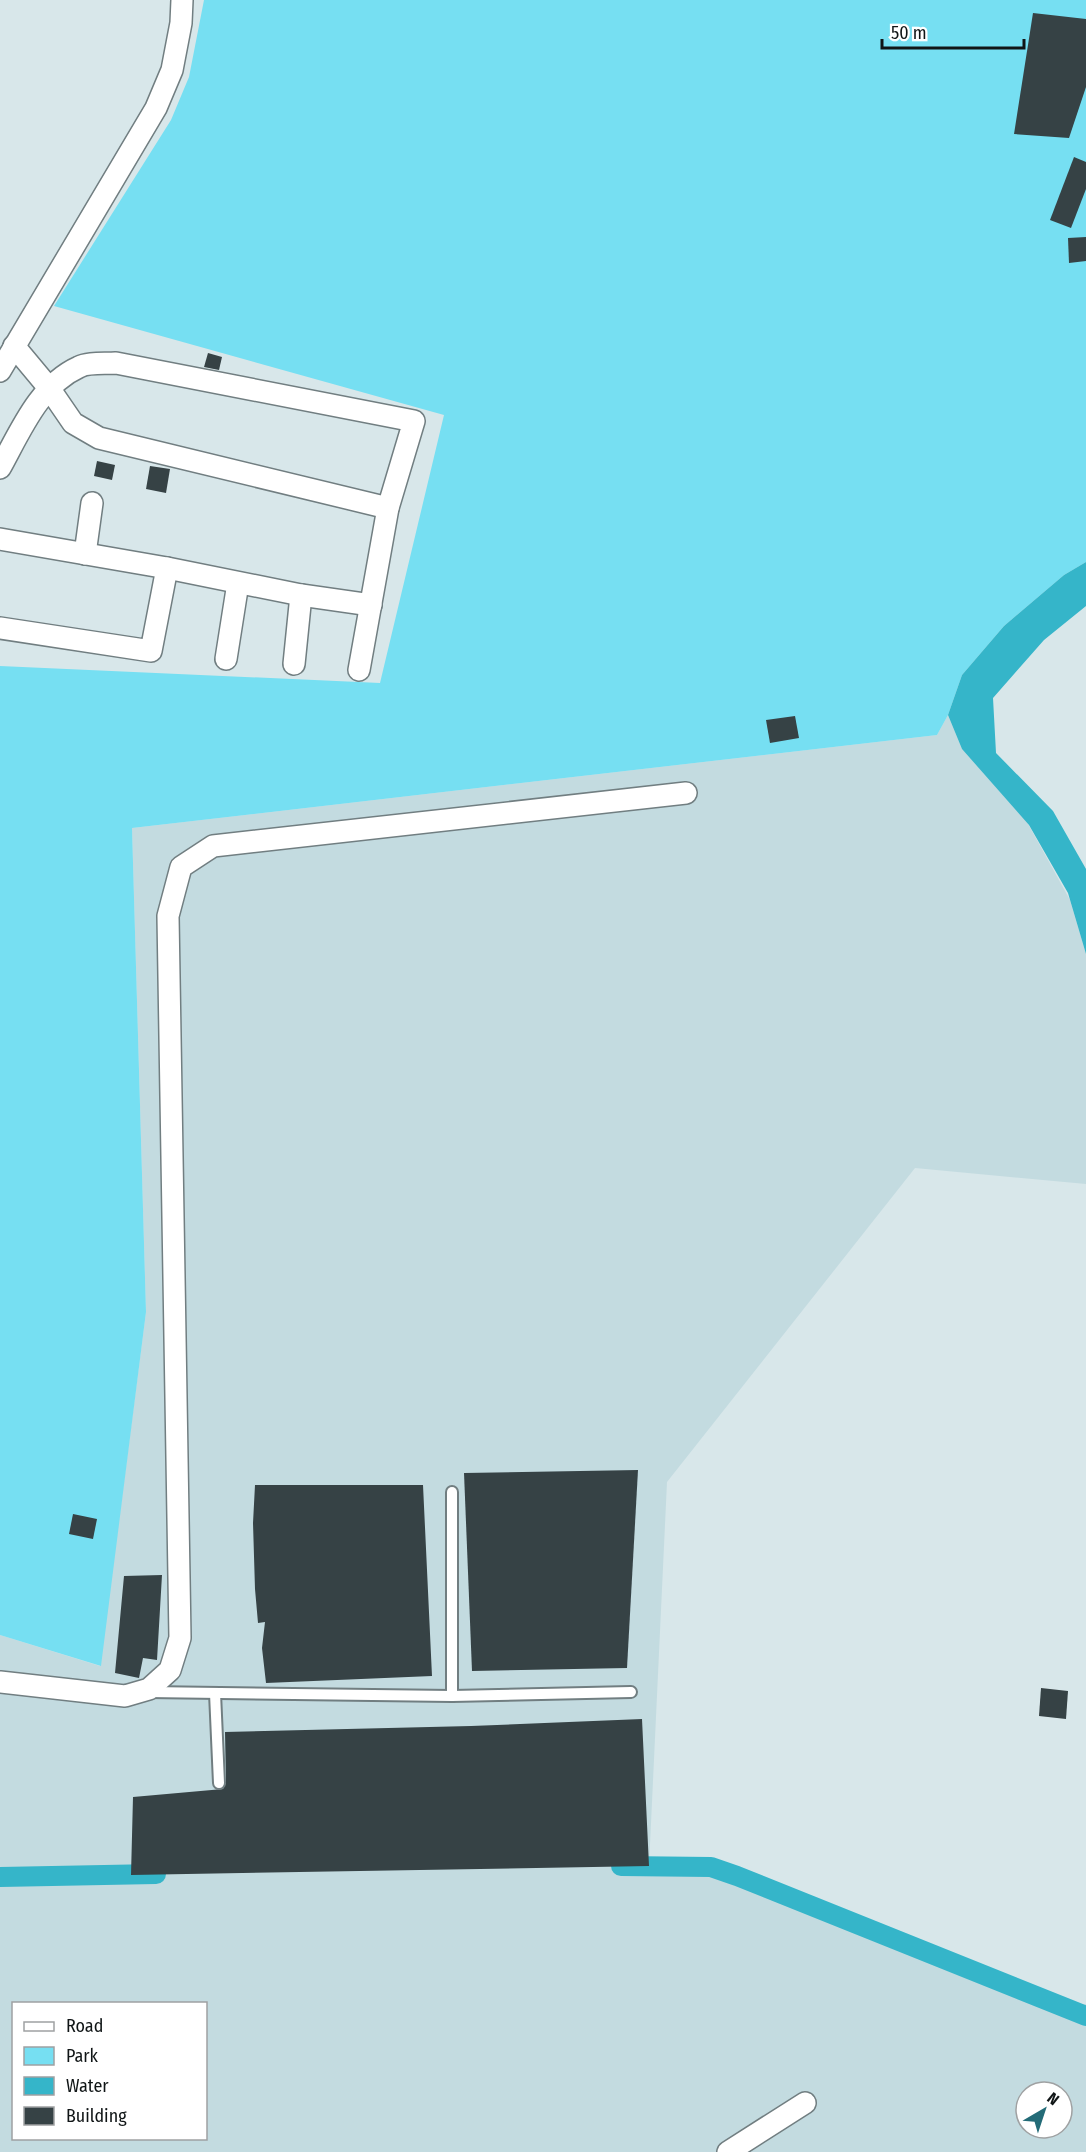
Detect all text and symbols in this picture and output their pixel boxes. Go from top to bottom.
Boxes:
scale bar [882,12,1024,50]
text: 50 m [891,22,927,44]
legend [12,2002,207,2140]
text: Road [66,2015,103,2037]
text: Park [66,2045,99,2067]
text: Water [66,2075,109,2097]
north arrow [1014,2080,1074,2140]
text: N [1043,2088,1063,2109]
text: Building [66,2105,127,2127]

